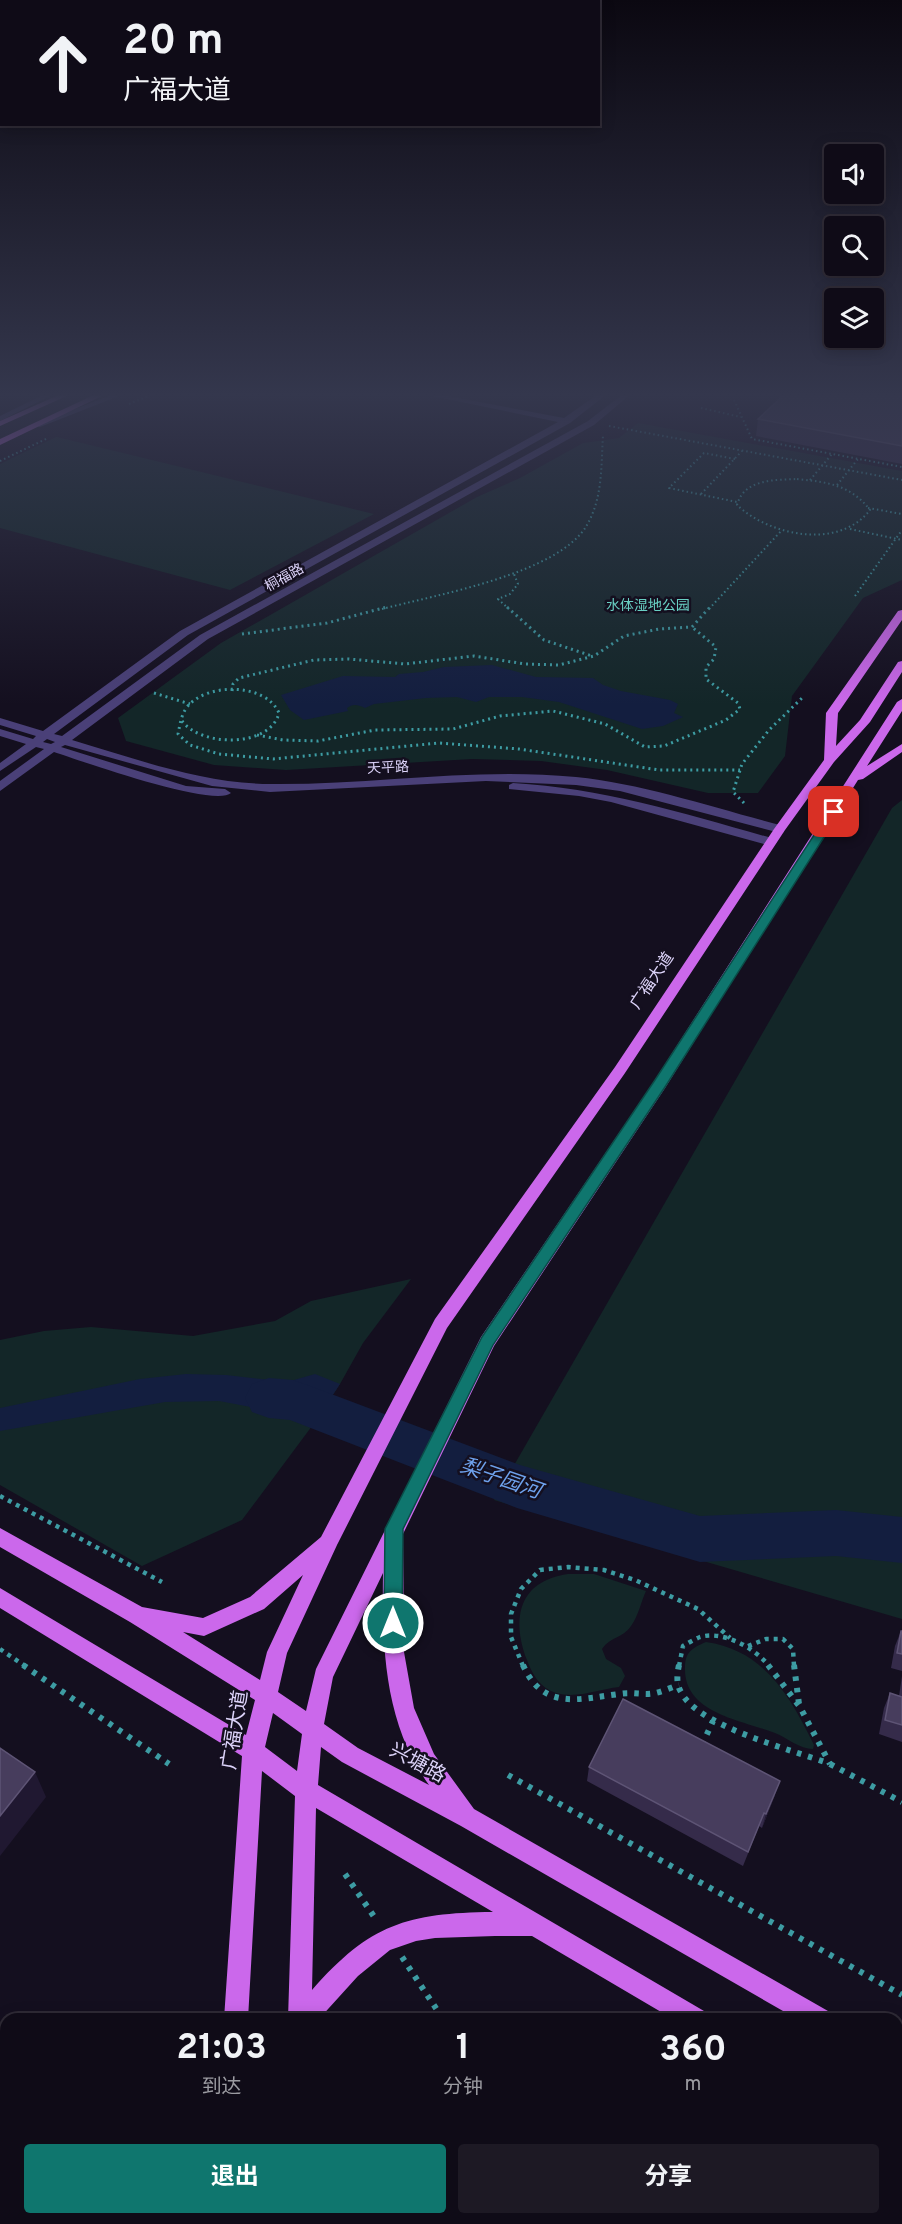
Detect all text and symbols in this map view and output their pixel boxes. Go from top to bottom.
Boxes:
text: 20 m [123,16,224,69]
icon: ahead [24,24,102,102]
text: 广福大道 [123,75,231,109]
map controls [824,144,884,348]
button: sound [824,144,884,204]
button: search [824,216,884,276]
button: layers [824,288,884,348]
street label: 桐福路 [262,561,307,596]
park label: 水体湿地公园 [606,598,690,615]
street label: 天平路 [367,759,409,778]
pin [808,786,859,837]
icon: arrive [817,795,850,828]
street label: 广福大道 [626,949,679,1013]
water label: 梨子园河 [456,1453,548,1507]
position arrow [361,1591,425,1655]
street label: 广福大道 [217,1689,255,1772]
street label: 兴塘路 [384,1738,450,1789]
text: 21:03 [176,2026,267,2072]
text: 1 [456,2026,470,2072]
text: 360 [659,2028,727,2074]
text: m [685,2072,701,2098]
text: 到达 [202,2075,242,2101]
text: 分钟 [443,2075,483,2101]
button: 退出 [24,2144,446,2213]
button: 分享 [458,2144,879,2213]

